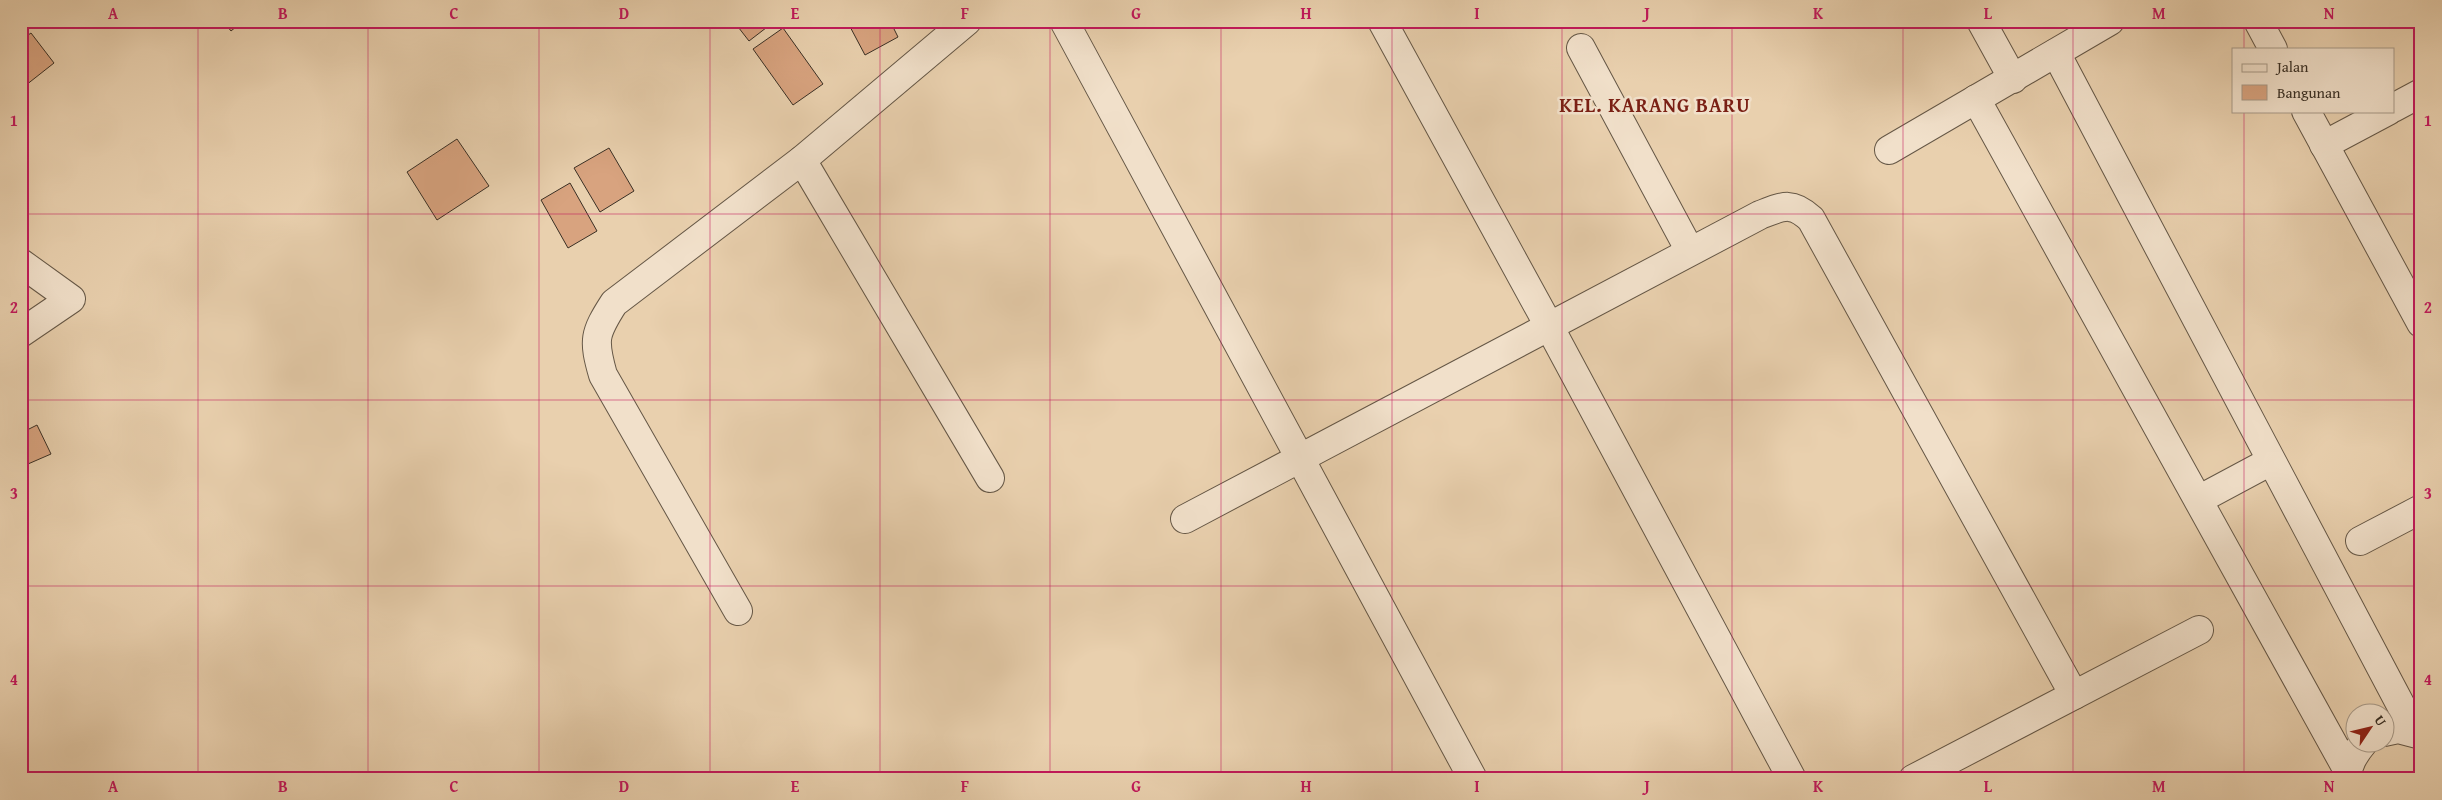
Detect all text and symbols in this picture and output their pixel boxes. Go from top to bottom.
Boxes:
text: A [108,1,119,25]
text: B [278,1,288,25]
text: C [449,1,459,25]
text: D [619,1,629,25]
text: E [791,1,800,25]
text: F [961,1,969,25]
text: G [1131,1,1141,25]
text: H [1300,1,1312,25]
text: I [1474,1,1480,25]
text: J [1641,1,1650,25]
text: K [1813,1,1824,25]
text: L [1984,1,1993,25]
text: M [2152,1,2166,25]
text: N [2324,1,2335,25]
legend [2232,48,2394,112]
text: Jalan [2275,56,2309,77]
text: Bangunan [2277,82,2341,103]
district label: KEL. KARANG BARU [1559,90,1751,119]
text: 1 [10,108,18,132]
text: 1 [2424,108,2432,132]
text: 2 [10,295,18,319]
text: 2 [2424,295,2432,319]
text: 3 [10,481,18,505]
text: 3 [2424,481,2432,505]
text: 4 [10,667,18,691]
text: 4 [2424,667,2432,691]
north arrow [2344,702,2394,752]
text: U [2370,711,2392,731]
text: A [108,774,119,798]
text: B [278,774,288,798]
text: C [449,774,459,798]
text: D [619,774,629,798]
text: E [791,774,800,798]
text: F [961,774,969,798]
text: G [1131,774,1141,798]
text: H [1300,774,1312,798]
text: I [1474,774,1480,798]
text: J [1641,774,1650,798]
text: K [1813,774,1824,798]
text: L [1984,774,1993,798]
text: M [2152,774,2166,798]
text: N [2324,774,2335,798]

